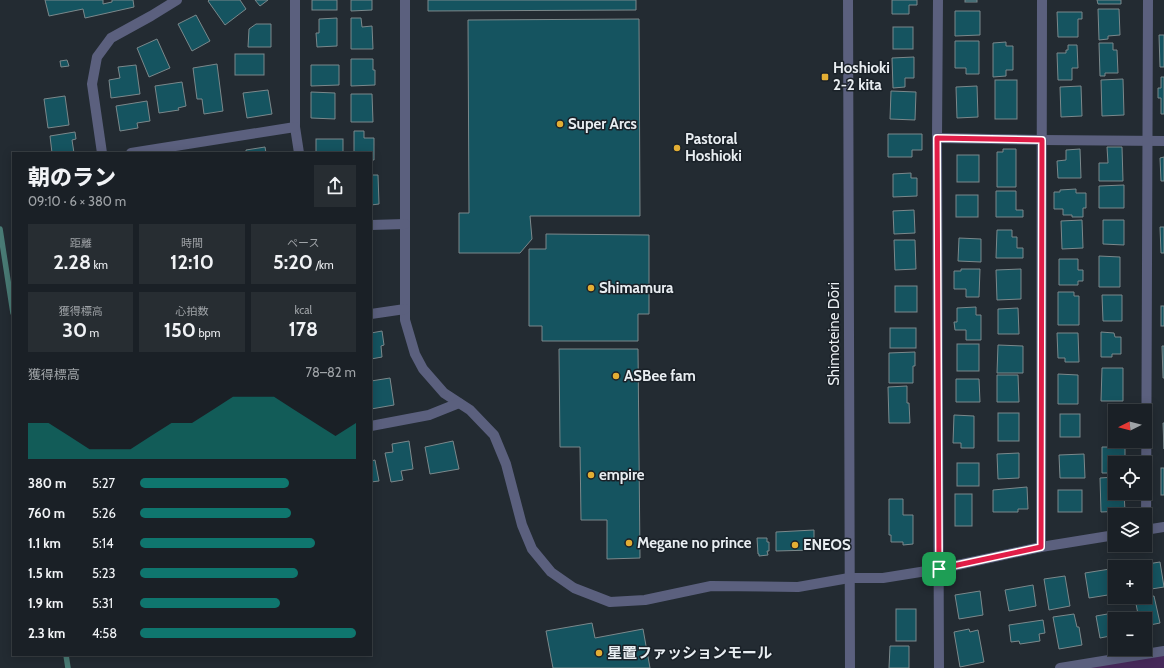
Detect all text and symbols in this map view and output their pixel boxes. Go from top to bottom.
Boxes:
place label: Hoshioki 2-2 kita [833,59,890,94]
marker: Hoshioki 2-2 kita [820,72,830,82]
place label: Super Arcs [568,115,637,133]
marker: Super Arcs [555,119,565,129]
place label: Pastoral Hoshioki [685,130,742,165]
marker: Pastoral Hoshioki [672,143,682,153]
text: 朝のラン [28,164,116,191]
button: share [314,165,356,207]
text: 09:10 · 6 × 380 m [28,193,126,209]
text: 距離 [70,236,92,250]
text: 時間 [181,236,203,250]
text: ペース [287,236,320,250]
text: 2.28 [53,250,91,274]
text: 12:10 [170,250,214,274]
text: 5:20 [273,250,313,274]
text: km [91,258,108,272]
text: /km [313,258,334,272]
place label: Shimamura [599,279,674,297]
street label: Shimoteine Dōri [825,282,843,386]
marker: Shimamura [586,283,596,293]
text: kcal [295,303,312,317]
text: 獲得標高 [59,304,103,318]
text: 心拍数 [175,304,208,318]
text: 178 [288,317,318,341]
text: 30 [62,318,87,342]
text: 150 [164,318,196,342]
text: m [87,326,99,340]
text: bpm [196,326,220,340]
text: 78–82 m [305,364,356,380]
text: 獲得標高 [28,366,80,382]
place label: ASBee fam [624,367,696,385]
marker: ASBee fam [611,371,621,381]
north arrow [1108,404,1152,448]
map controls [1108,404,1152,656]
button: locate [1108,456,1152,500]
place label: empire [599,466,645,484]
marker: empire [586,470,596,480]
text: 380 m [28,475,66,491]
text: 5:27 [92,475,115,491]
text: 760 m [28,505,65,521]
text: 5:26 [92,505,116,521]
button: layers [1108,508,1152,552]
place label: Megane no prince [637,534,752,552]
text: 1.1 km [28,535,61,551]
text: 5:14 [92,535,114,551]
place label: ENEOS [803,536,851,554]
marker: Megane no prince [624,538,634,548]
marker: ENEOS [790,540,800,550]
pin [922,552,956,586]
icon: arrive [928,558,950,580]
button: + [1108,560,1152,604]
text: 1.5 km [28,565,63,581]
text: 5:23 [92,565,116,581]
text: 1.9 km [28,595,63,611]
text: 5:31 [92,595,113,611]
button: − [1108,612,1152,656]
text: 2.3 km [28,625,65,641]
text: 4:58 [92,625,117,641]
place label: 星置ファッションモール [607,644,772,662]
marker: 星置ファッションモール [594,648,604,658]

